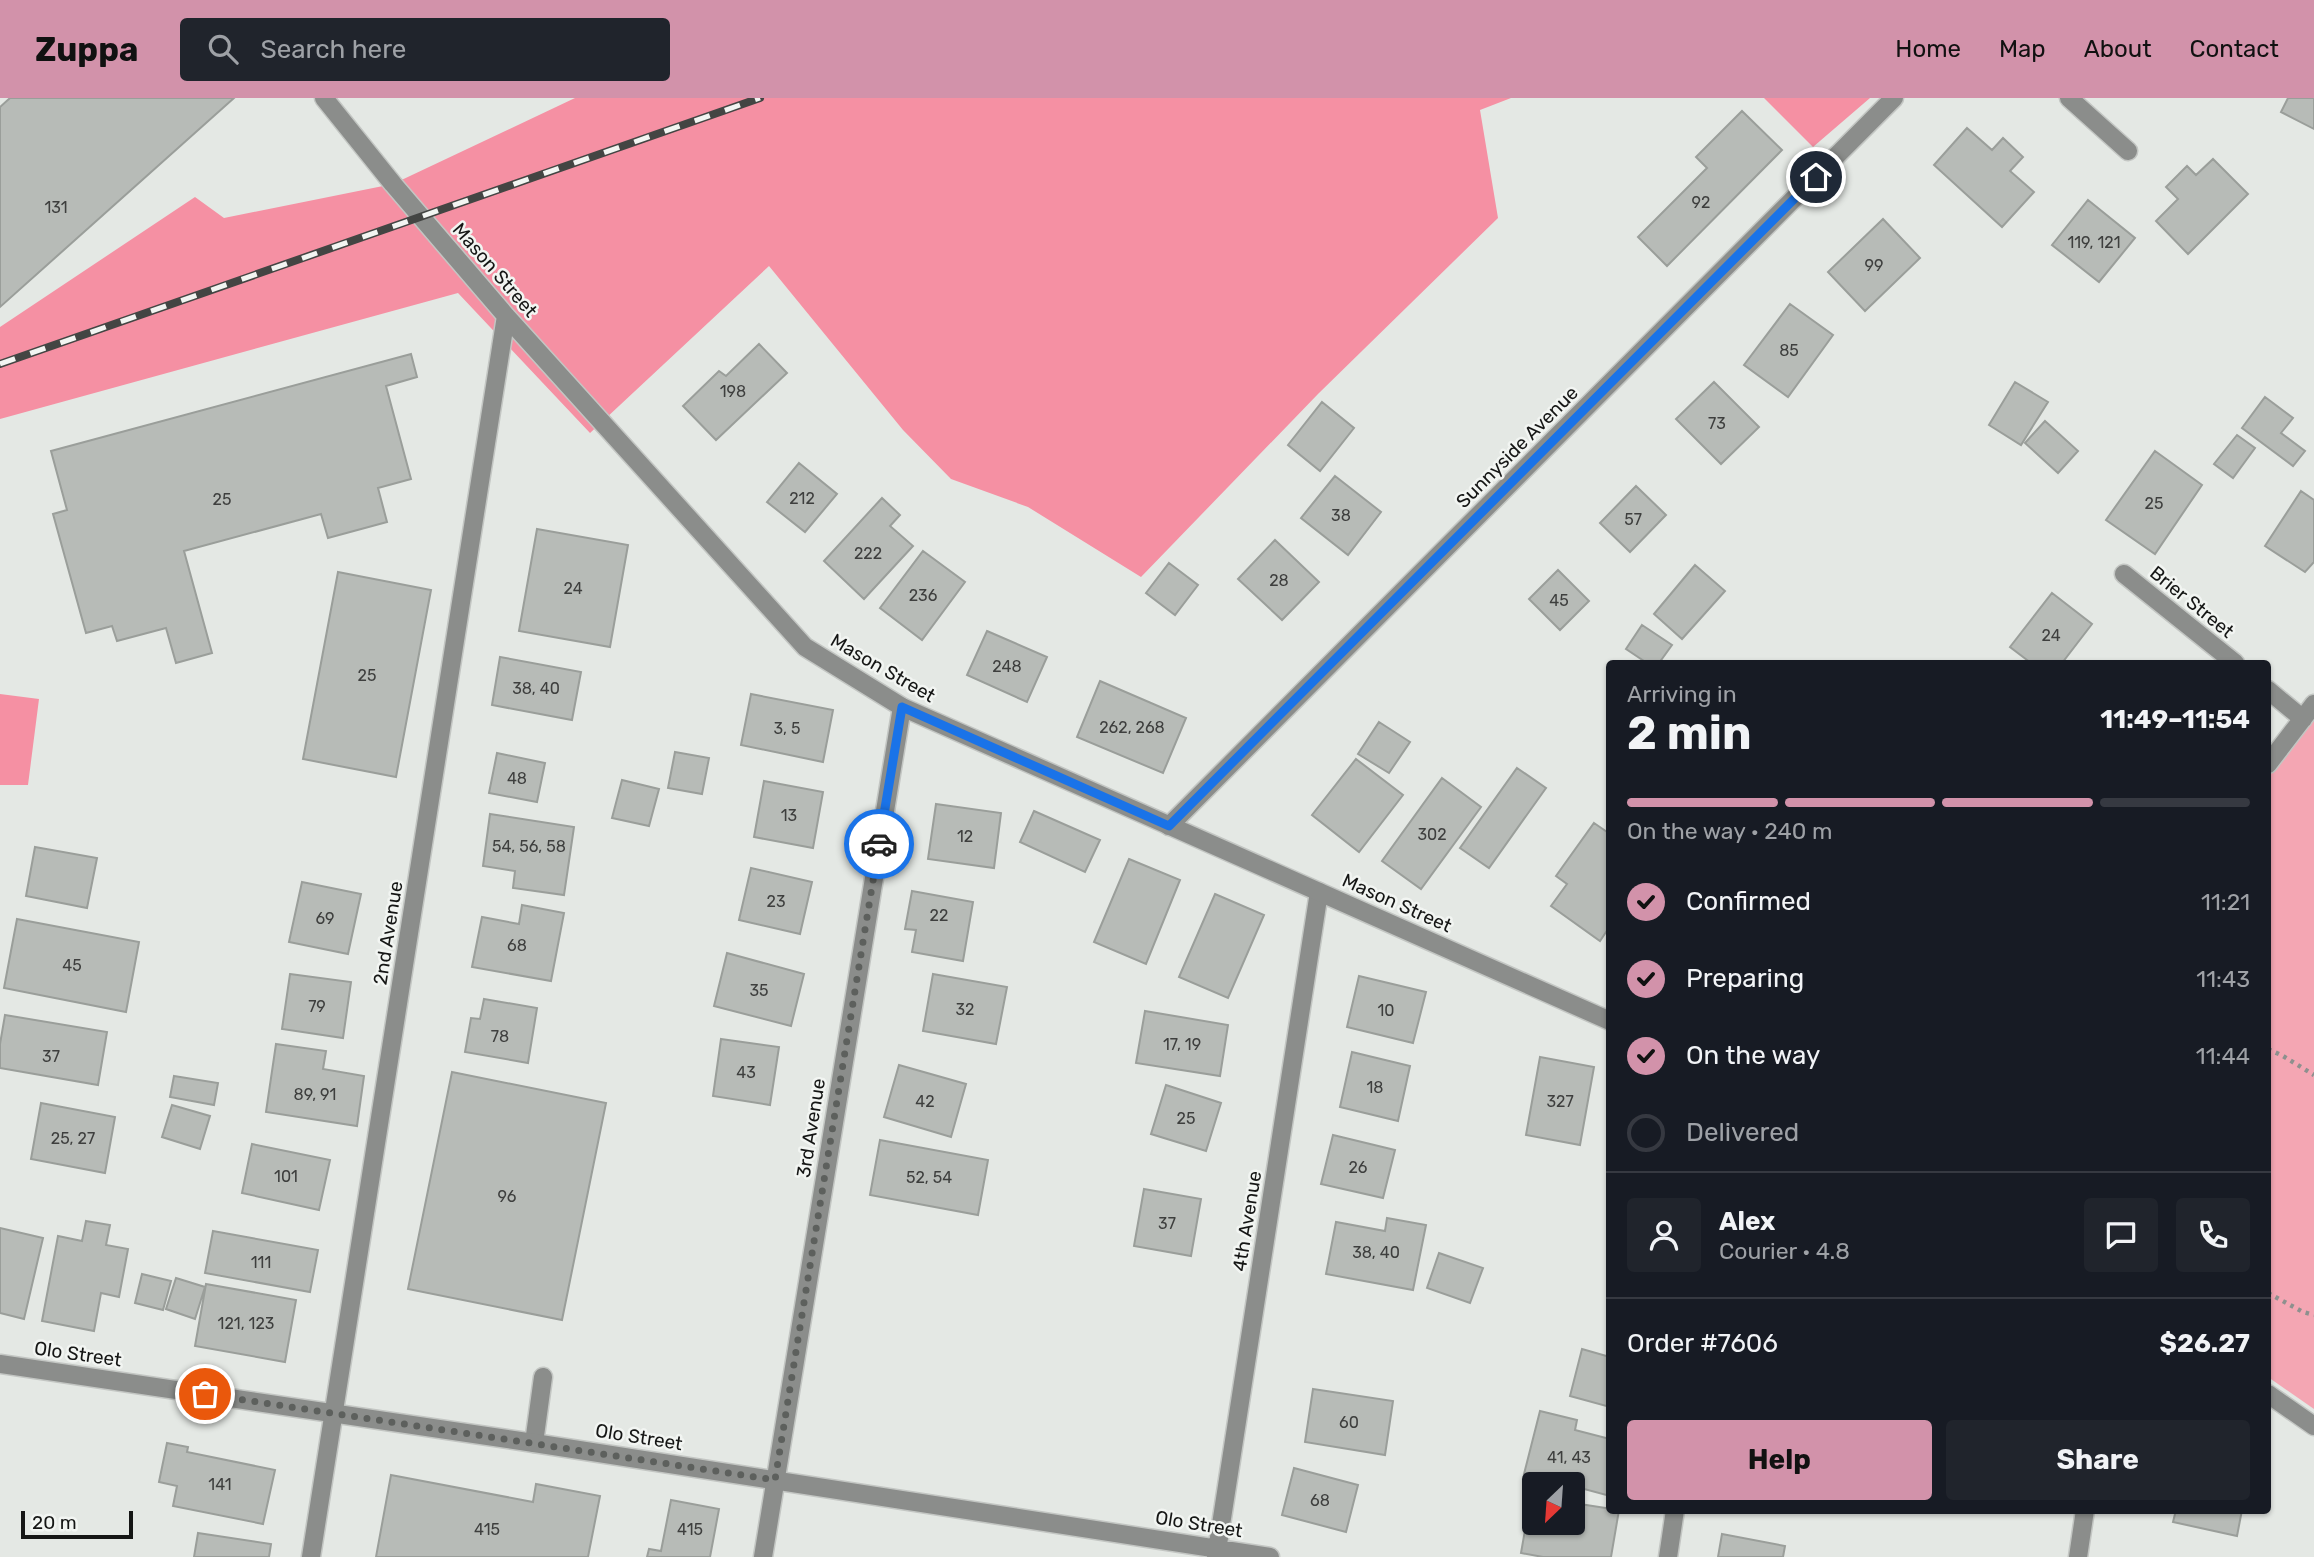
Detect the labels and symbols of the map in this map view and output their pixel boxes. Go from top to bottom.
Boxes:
pin [1786,147,1846,207]
house number: 92 [1692,193,1710,212]
house number: 131 [44,198,68,217]
street label: Mason Street [448,218,543,322]
house number: 119, 121 [2067,233,2121,252]
house number: 99 [1865,256,1883,275]
house number: 85 [1779,341,1799,360]
street label: Sunnyside Avenue [1451,381,1583,513]
house number: 198 [720,382,746,401]
house number: 73 [1708,414,1726,433]
house number: 212 [789,489,815,508]
house number: 25 [213,490,231,509]
house number: 25 [2145,494,2163,513]
house number: 38 [1331,506,1351,525]
house number: 57 [1624,510,1642,529]
house number: 222 [854,544,882,563]
street label: Brier Street [2145,561,2239,643]
house number: 28 [1269,571,1289,590]
house number: 24 [563,579,583,598]
house number: 236 [909,586,938,605]
house number: 45 [1549,591,1569,610]
house number: 24 [2041,626,2061,645]
street label: Mason Street [826,629,940,708]
house number: 248 [992,657,1022,676]
house number: 25 [358,666,376,685]
house number: 38, 40 [512,679,560,698]
house number: 262, 268 [1099,718,1165,737]
house number: 3, 5 [773,719,801,738]
house number: 48 [507,769,527,788]
house number: 13 [781,806,797,825]
courier [844,809,914,879]
house number: 302 [1417,825,1447,844]
house number: 12 [957,827,973,846]
house number: 54, 56, 58 [492,837,566,856]
street label: Mason Street [1339,869,1456,938]
street label: 2nd Avenue [368,880,408,986]
house number: 23 [766,892,786,911]
house number: 22 [930,906,948,925]
house number: 69 [315,909,335,928]
house number: 68 [507,936,527,955]
house number: 45 [62,956,82,975]
house number: 35 [749,981,769,1000]
house number: 79 [308,997,326,1016]
house number: 32 [955,1000,975,1019]
house number: 10 [1377,1001,1395,1020]
house number: 78 [491,1027,509,1046]
house number: 17, 19 [1163,1035,1201,1054]
house number: 37 [42,1047,60,1066]
house number: 43 [736,1063,756,1082]
street label: 3rd Avenue [792,1077,830,1179]
house number: 18 [1366,1078,1384,1097]
house number: 89, 91 [294,1085,336,1104]
house number: 42 [915,1092,935,1111]
house number: 327 [1546,1092,1574,1111]
house number: 25 [1177,1109,1195,1128]
house number: 25, 27 [51,1129,95,1148]
house number: 26 [1348,1158,1368,1177]
house number: 101 [274,1167,298,1186]
house number: 52, 54 [906,1168,952,1187]
street label: 4th Avenue [1228,1169,1266,1273]
house number: 96 [498,1187,517,1206]
house number: 37 [1158,1214,1176,1233]
house number: 38, 40 [1352,1243,1400,1262]
house number: 111 [251,1253,271,1272]
house number: 121, 123 [218,1314,274,1333]
street label: Olo Street [33,1336,124,1372]
pin [175,1364,235,1424]
house number: 60 [1339,1413,1359,1432]
street label: Olo Street [594,1419,685,1455]
house number: 41, 43 [1547,1448,1591,1467]
north arrow [1522,1472,1586,1535]
house number: 141 [208,1475,232,1494]
house number: 68 [1310,1491,1330,1510]
street label: Olo Street [1154,1506,1245,1542]
scale bar [21,1508,133,1540]
house number: 415 [474,1520,500,1539]
house number: 415 [677,1520,703,1539]

